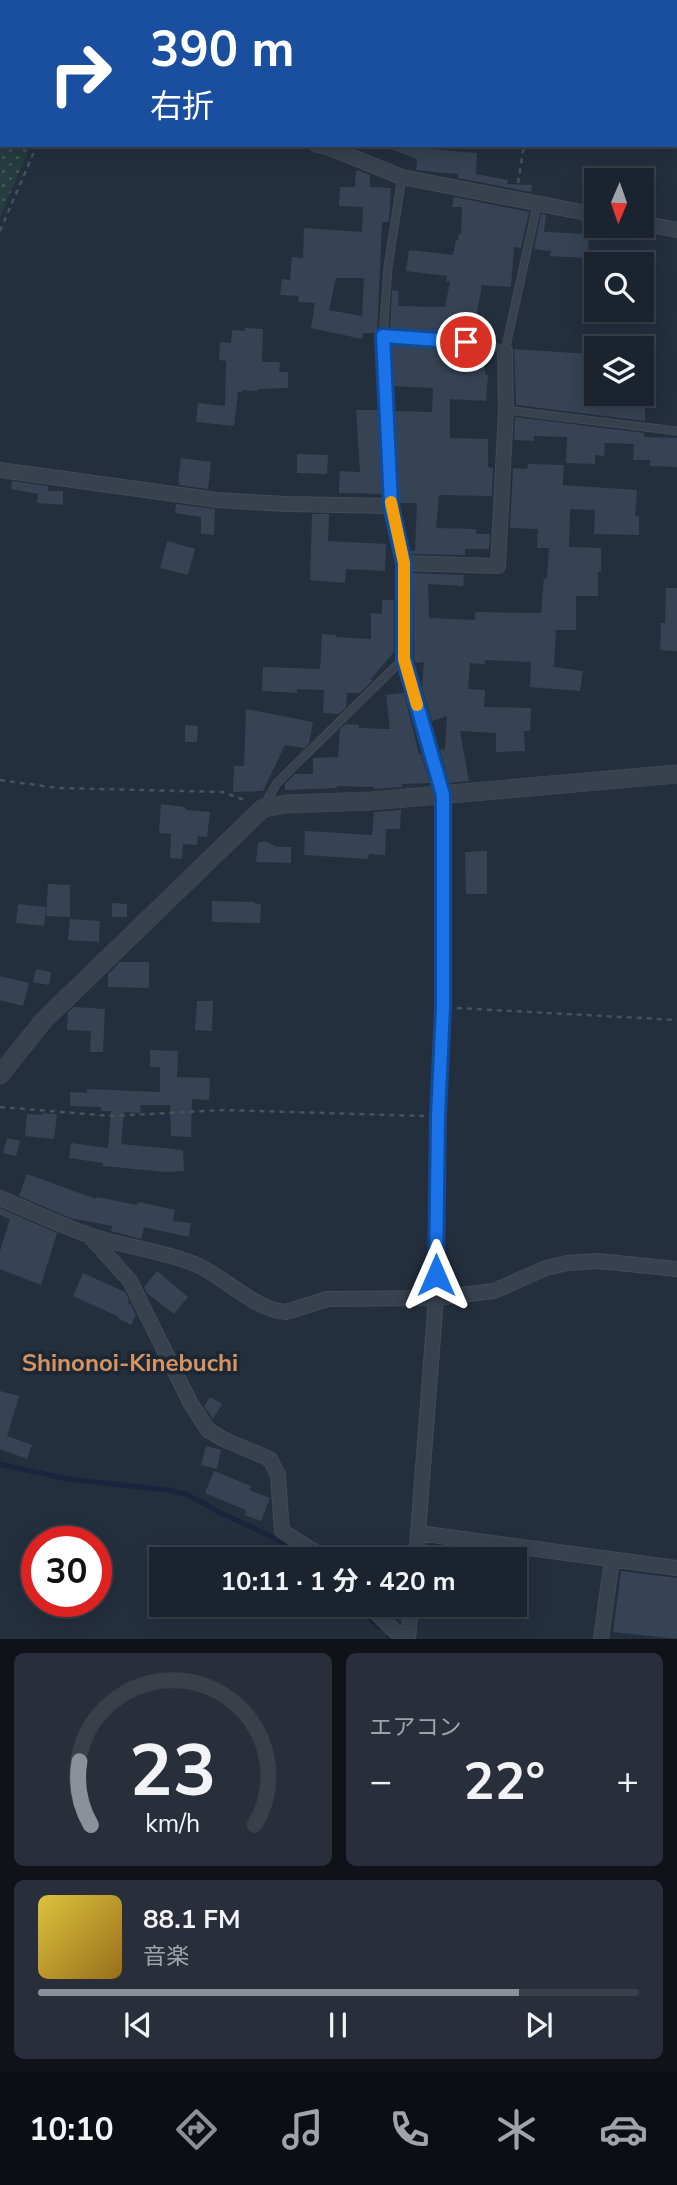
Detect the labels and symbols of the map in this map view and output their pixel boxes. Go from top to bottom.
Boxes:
north arrow [584,168,654,238]
pin [436,312,496,372]
position arrow [399,1238,473,1312]
district label: Shinonoi-Kinebuchi [22,1347,238,1379]
speed limit sign: 30 [21,1526,112,1617]

